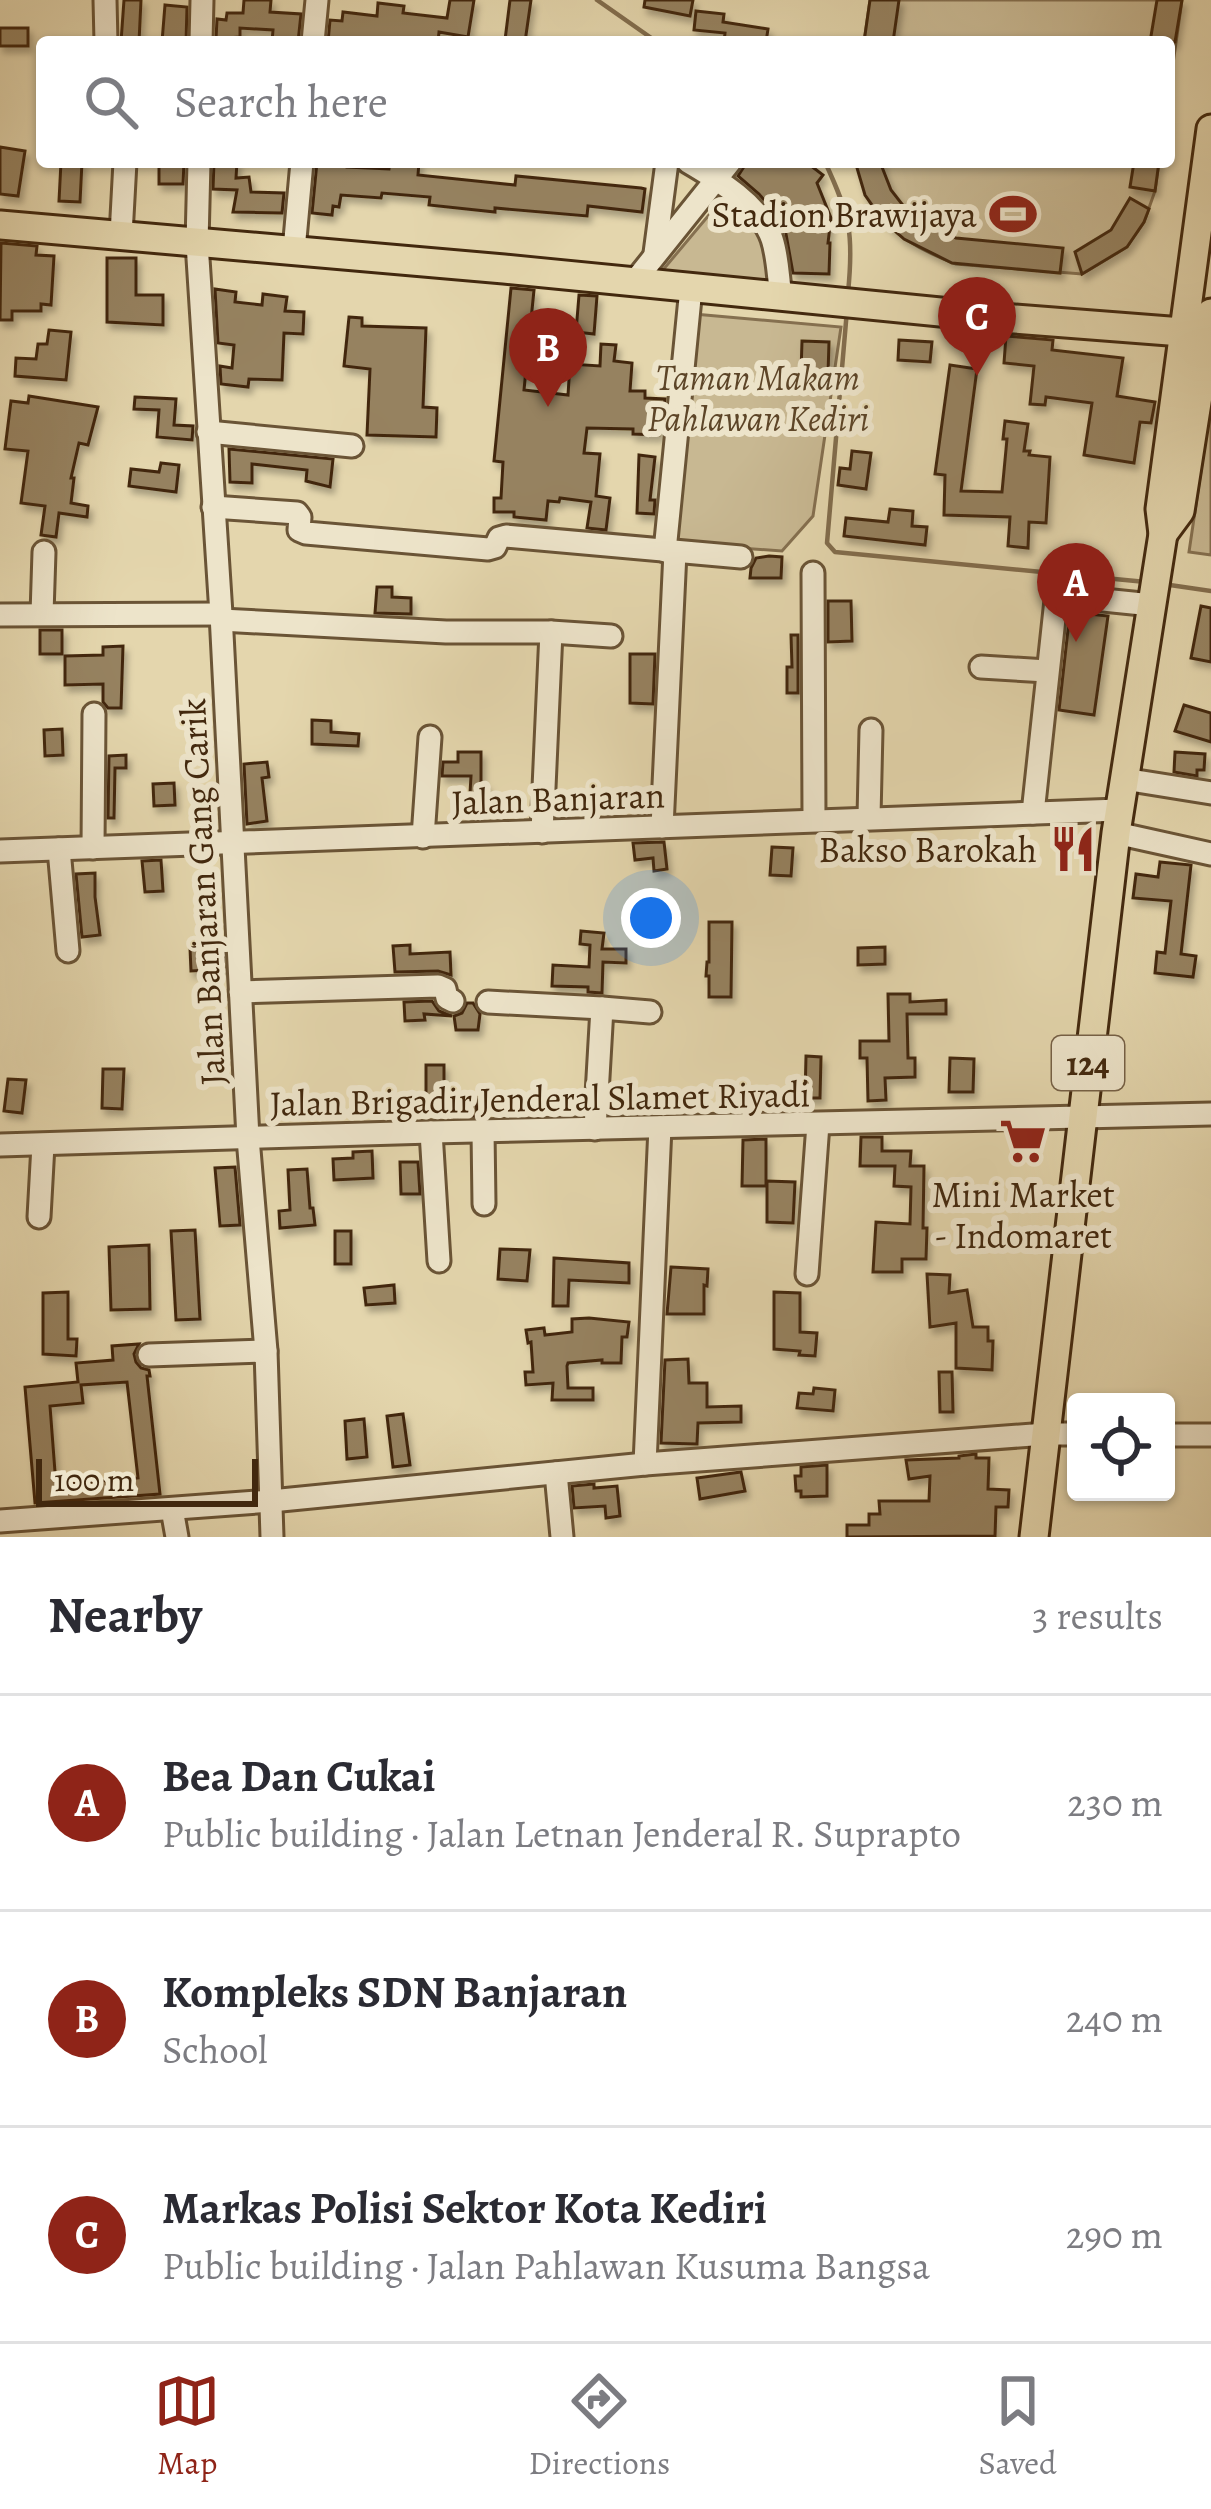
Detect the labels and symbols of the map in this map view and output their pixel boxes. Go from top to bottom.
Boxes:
sports icon: Stadion Brawijaya [988,189,1038,239]
place label: Stadion Brawijaya [711,190,977,239]
pin: C [938,277,1016,376]
pin: B [509,308,587,407]
park label: Taman Makam Pahlawan Kediri [647,353,869,443]
pin: A [1037,543,1115,642]
street label: Jalan Banjaran Gang Carik [168,697,237,1087]
street label: Jalan Banjaran [450,770,666,827]
restaurant icon: Bakso Barokah [1048,824,1098,874]
place label: Bakso Barokah [819,825,1037,874]
your location [621,888,681,948]
road number: 124 [1052,1036,1124,1090]
street label: Jalan Brigadir Jenderal Slamet Riyadi [269,1069,811,1128]
supermarket icon: Mini Market - Indomaret [998,1116,1048,1166]
place label: Mini Market - Indomaret [931,1170,1115,1260]
scale bar [36,1453,258,1506]

